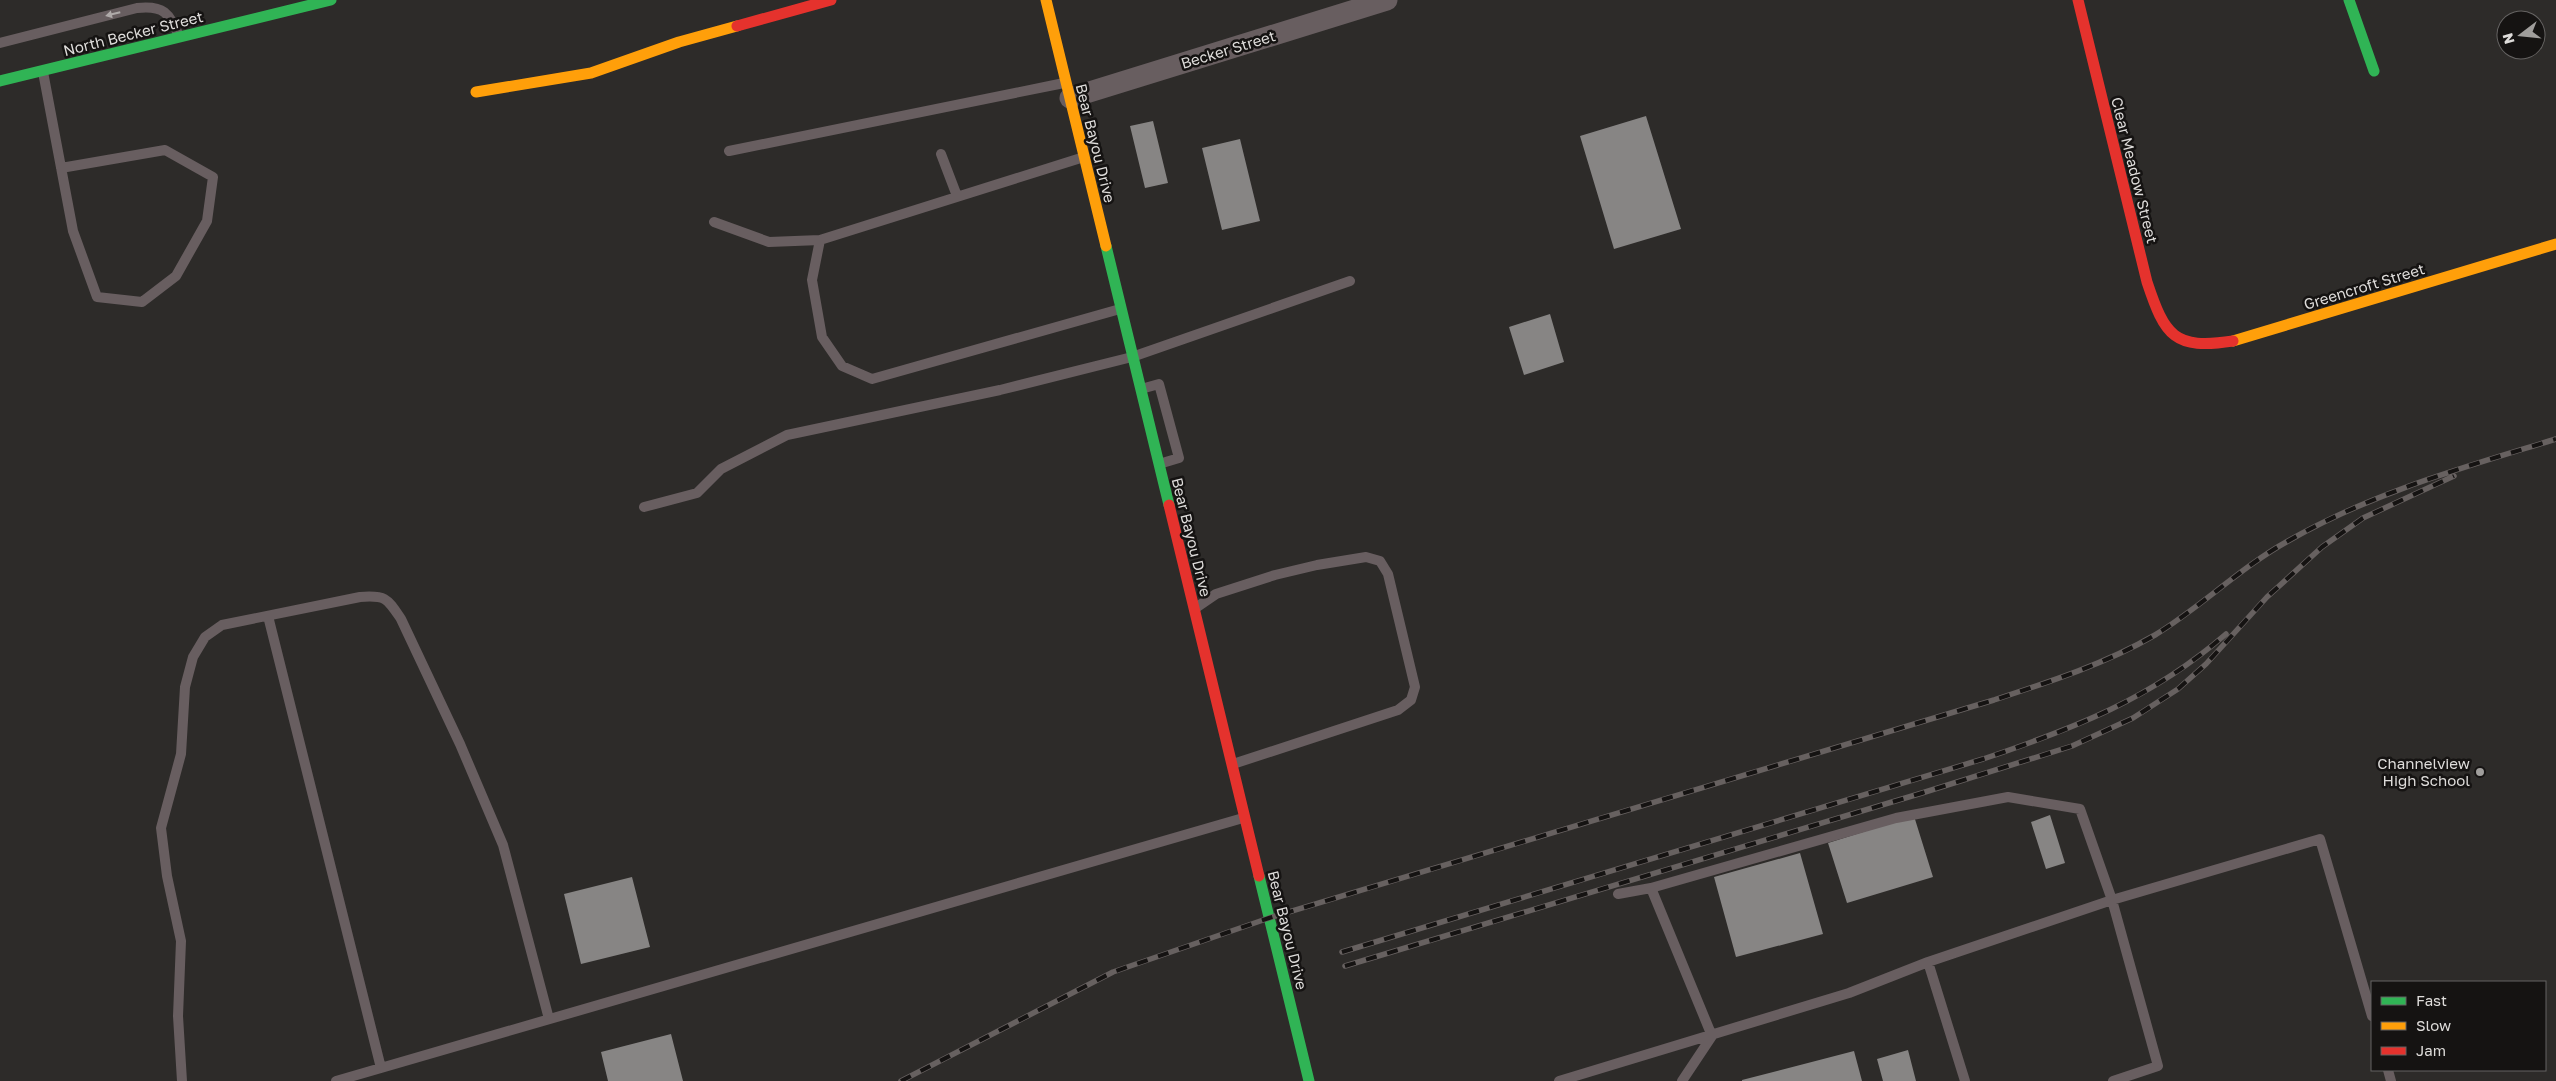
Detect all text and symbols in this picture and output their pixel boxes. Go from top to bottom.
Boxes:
street label: North Becker Street [61,7,205,59]
one-way arrow [105,10,120,18]
north arrow [2496,10,2546,60]
street label: Becker Street [1179,26,1277,72]
text: N [2498,31,2518,46]
street label: Bear Bayou Drive [1072,82,1120,205]
street label: Clear Meadow Street [2108,95,2162,245]
street label: Greencroft Street [2301,259,2427,313]
street label: Bear Bayou Drive [1168,476,1216,599]
place label: Channelview High School [2377,754,2470,789]
marker: Channelview High School [2474,766,2486,778]
street label: Bear Bayou Drive [1264,869,1312,992]
legend [2371,981,2546,1071]
text: Fast [2416,991,2447,1009]
text: Slow [2416,1016,2451,1034]
text: Jam [2416,1041,2446,1059]

